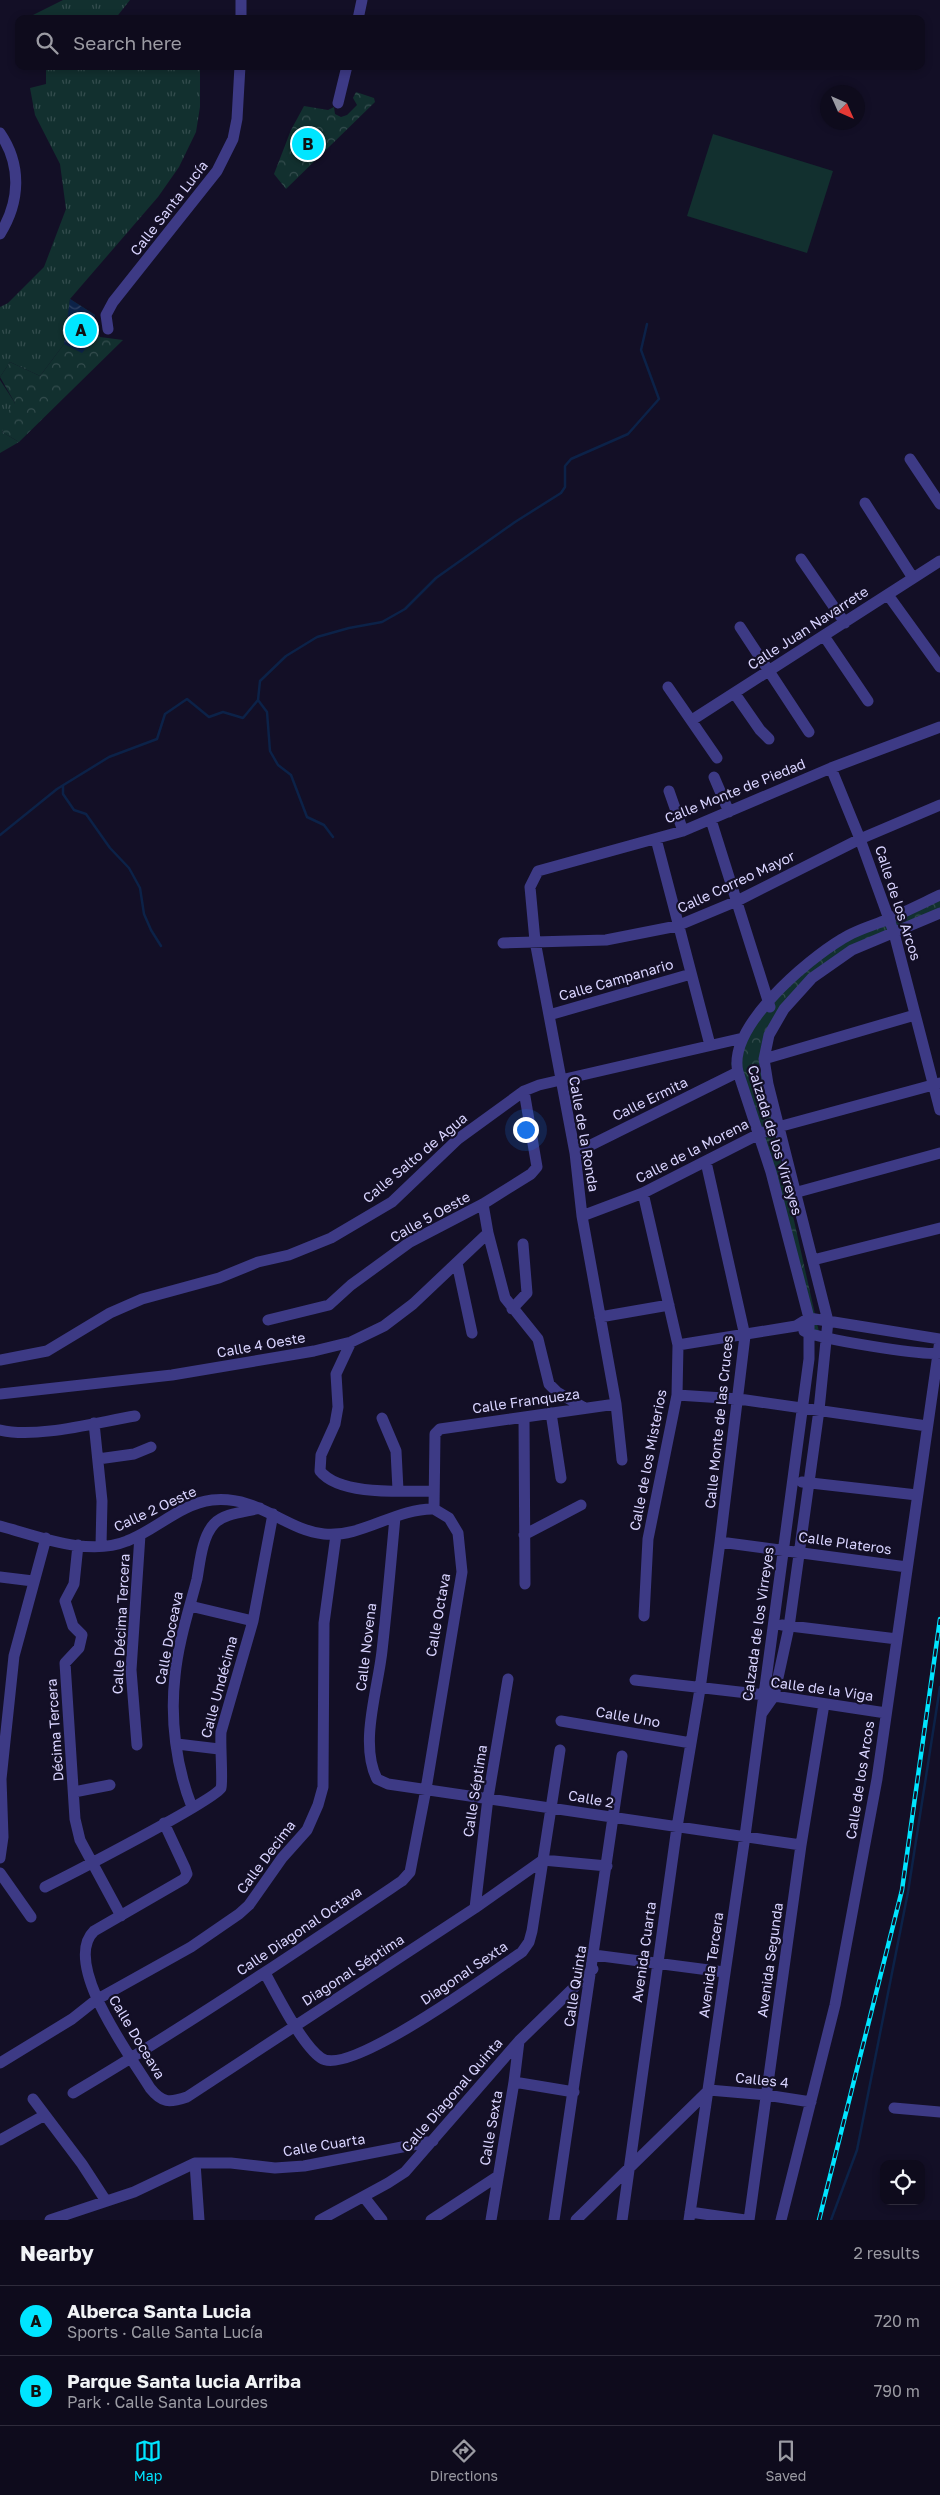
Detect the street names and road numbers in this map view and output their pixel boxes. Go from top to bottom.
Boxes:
street label: Calle Santa Lucía [126,157,211,259]
street label: Calle Juan Navarrete [744,582,871,673]
street label: Calle Monte de Piedad [662,754,808,827]
street label: Calle de los Arcos [872,843,925,962]
street label: Calle Correo Mayor [674,847,798,916]
street label: Calle Campanario [557,955,675,1004]
street label: Calzada de los Virreyes [745,1063,806,1217]
street label: Calle Ermita [609,1073,690,1124]
street label: Calle de la Ronda [566,1075,603,1193]
street label: Calle Salto de Agua [359,1109,470,1206]
street label: Calle de la Morena [632,1115,751,1186]
street label: Calle 5 Oeste [387,1188,473,1246]
street label: Calle 4 Oeste [215,1328,306,1361]
street label: Calle Monte de las Cruces [701,1334,736,1509]
street label: Calle Franqueza [471,1385,581,1416]
street label: Calle de los Misterios [625,1388,670,1532]
street label: Calle 2 Oeste [111,1482,199,1535]
street label: Calle Plateros [797,1528,893,1557]
street label: Calzada de los Virreyes [738,1546,777,1702]
street label: Calle Décima Tercera [108,1553,133,1695]
street label: Calle Octava [422,1572,453,1658]
street label: Calle Doceava [151,1590,186,1686]
street label: Calle Novena [352,1602,379,1692]
street label: Calle Undécima [197,1634,240,1740]
street label: Calle de la Viga [770,1673,875,1704]
street label: Décima Tercera [42,1678,67,1782]
street label: Calle Uno [595,1702,662,1731]
street label: Calle de los Arcos [842,1719,877,1840]
street label: Calle Séptima [459,1744,490,1838]
street label: Calle 2 [567,1786,615,1811]
street label: Calle Decima [232,1817,299,1897]
street label: Calle Diagonal Octava [233,1882,365,1979]
street label: Avenida Cuarta [628,1900,659,2004]
street label: Avenida Segunda [753,1901,786,2019]
street label: Avenida Tercera [695,1911,726,2019]
street label: Diagonal Séptima [298,1930,407,2009]
street label: Diagonal Sexta [417,1937,510,2008]
street label: Calle Quinta [560,1944,589,2028]
street label: Calle Doceava [106,1992,169,2082]
street label: Calle Diagonal Quinta [398,2034,506,2155]
street label: Calles 4 [734,2068,790,2091]
street label: Calle Sexta [476,2089,505,2167]
street label: Calle Cuarta [282,2130,366,2159]

